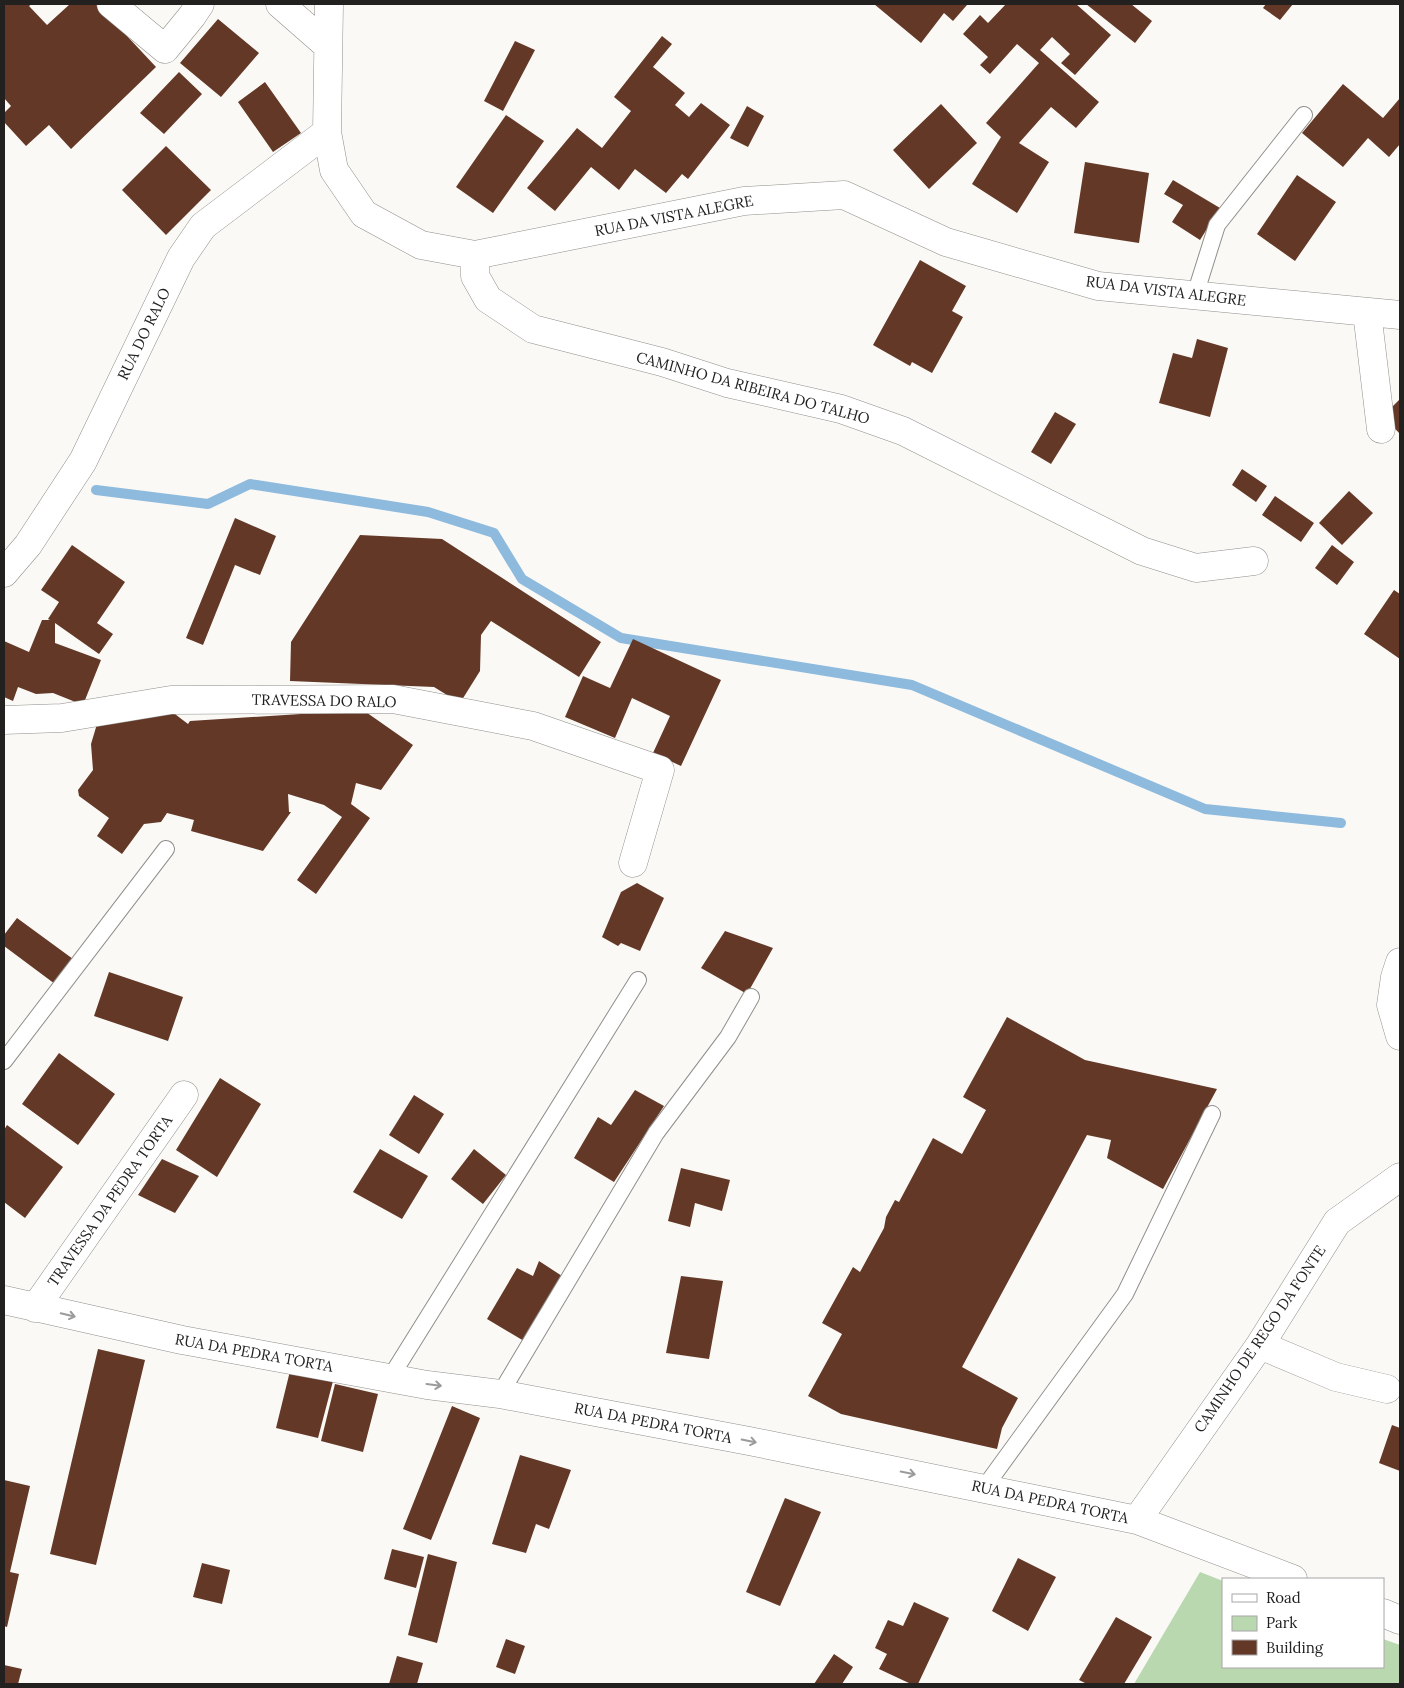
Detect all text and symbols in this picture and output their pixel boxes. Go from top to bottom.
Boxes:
street label: RUA DA VISTA ALEGRE [593,191,755,240]
street label: RUA DA VISTA ALEGRE [1085,271,1247,310]
street label: RUA DO RALO [113,284,174,383]
street label: CAMINHO DA RIBEIRA DO TALHO [634,347,872,428]
street label: TRAVESSA DO RALO [251,690,397,711]
street label: TRAVESSA DA PEDRA TORTA [43,1111,176,1290]
street label: CAMINHO DE REGO DA FONTE [1190,1241,1330,1436]
one-way arrow [60,1311,76,1320]
street label: RUA DA PEDRA TORTA [174,1329,335,1376]
one-way arrow [426,1381,442,1391]
street label: RUA DA PEDRA TORTA [573,1398,734,1447]
one-way arrow [740,1437,756,1446]
one-way arrow [900,1469,916,1478]
street label: RUA DA PEDRA TORTA [970,1476,1131,1528]
legend [1222,1578,1384,1668]
text: Road [1266,1588,1301,1607]
text: Park [1266,1613,1297,1632]
text: Building [1266,1638,1324,1657]

